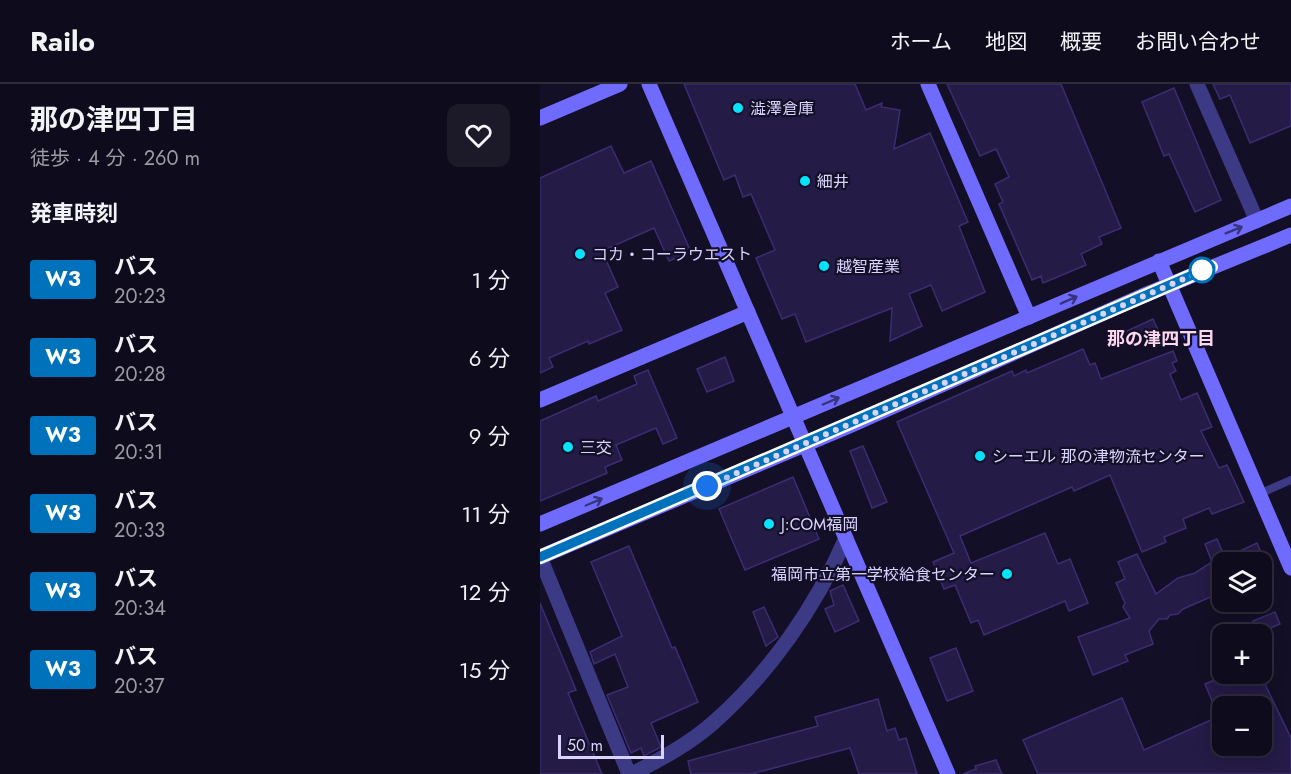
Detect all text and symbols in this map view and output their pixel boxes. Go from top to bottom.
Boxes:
text: Railo [30,21,95,62]
text: ホーム [890,27,952,57]
text: 地図 [985,27,1027,57]
text: 概要 [1060,27,1102,57]
text: お問い合わせ [1135,27,1261,57]
place label: 澁澤倉庫 [750,97,814,120]
text: 那の津四丁目 [30,99,198,140]
marker: 澁澤倉庫 [731,101,745,115]
button: heart [447,104,510,167]
text: 徒歩 · 4 分 · 260 m [30,144,200,173]
place label: 細井 [817,170,849,193]
marker: 細井 [798,174,812,188]
text: 発車時刻 [30,197,118,229]
one-way arrow [1225,224,1243,235]
place label: コカ・コーラウエスト [592,243,752,266]
marker: コカ・コーラウエスト [573,247,587,261]
text: バス [114,250,158,282]
place label: 越智産業 [836,255,900,278]
unlabelled marker [1189,257,1215,283]
marker: 越智産業 [817,259,831,273]
text: W3 [45,264,81,294]
text: 1 分 [471,264,510,296]
text: 20:23 [114,282,166,311]
one-way arrow [1059,294,1078,305]
district label: 那の津四丁目 [1107,326,1215,352]
text: バス [114,328,158,360]
text: W3 [45,342,81,372]
text: 6 分 [469,342,510,374]
text: 20:28 [114,360,166,389]
one-way arrow [822,395,840,406]
text: バス [114,406,158,438]
text: W3 [45,420,81,450]
text: 9 分 [469,420,510,452]
place label: 三交 [580,436,612,459]
text: 20:31 [114,438,163,467]
marker: 三交 [561,440,575,454]
place label: シーエル 那の津物流センター [992,445,1205,468]
marker: シーエル 那の津物流センター [973,449,987,463]
your location [692,471,722,501]
text: バス [114,484,158,516]
one-way arrow [585,495,603,506]
text: W3 [45,498,81,528]
text: 11 分 [462,498,510,530]
place label: J:COM福岡 [779,513,858,536]
text: 20:33 [114,516,165,545]
marker: J:COM福岡 [762,517,776,531]
map controls [1212,552,1272,756]
button: layers [1212,552,1272,612]
text: バス [114,562,158,594]
place label: 福岡市立第一学校給食センター [771,563,995,586]
marker: 福岡市立第一学校給食センター [1000,567,1014,581]
text: W3 [45,576,81,606]
text: 12 分 [459,576,510,608]
text: 20:34 [114,594,166,623]
button: + [1212,624,1272,684]
text: バス [114,640,158,672]
text: W3 [45,654,81,684]
text: 15 分 [459,654,510,686]
text: 20:37 [114,672,165,701]
button: − [1212,696,1272,756]
scale bar [558,732,664,760]
text: 50 m [567,734,603,757]

